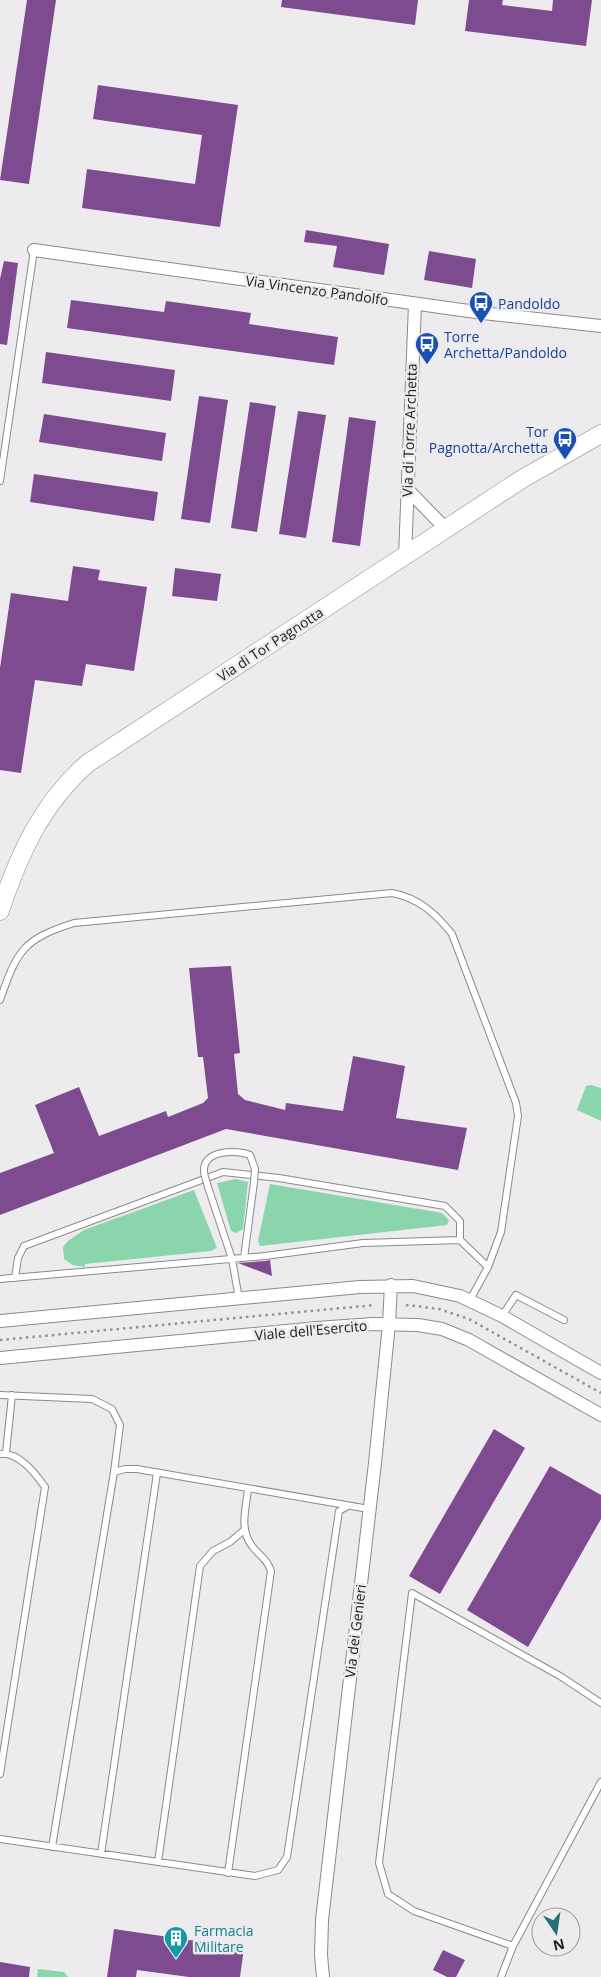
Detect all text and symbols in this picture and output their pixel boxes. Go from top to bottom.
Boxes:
street label: Via Vincenzo Pandolfo [244,271,390,309]
bus stop icon: Pandoldo [468,290,494,324]
place label: Pandoldo [498,294,560,313]
place label: Torre Archetta/Pandoldo [444,327,567,362]
bus stop icon: Torre Archetta/Pandoldo [414,331,440,365]
street label: Via di Torre Archetta [397,363,421,497]
place label: Tor Pagnotta/Archetta [429,422,548,457]
bus stop icon: Tor Pagnotta/Archetta [552,426,578,460]
street label: Via di Tor Pagnotta [213,603,327,685]
street label: Viale dell'Esercito [254,1316,368,1344]
street label: Via dei Genieri [340,1583,370,1679]
north arrow [531,1907,581,1957]
place label: Farmacia Militare [194,1921,254,1956]
building icon: Farmacia Militare [163,1925,189,1959]
text: N [551,1935,567,1956]

